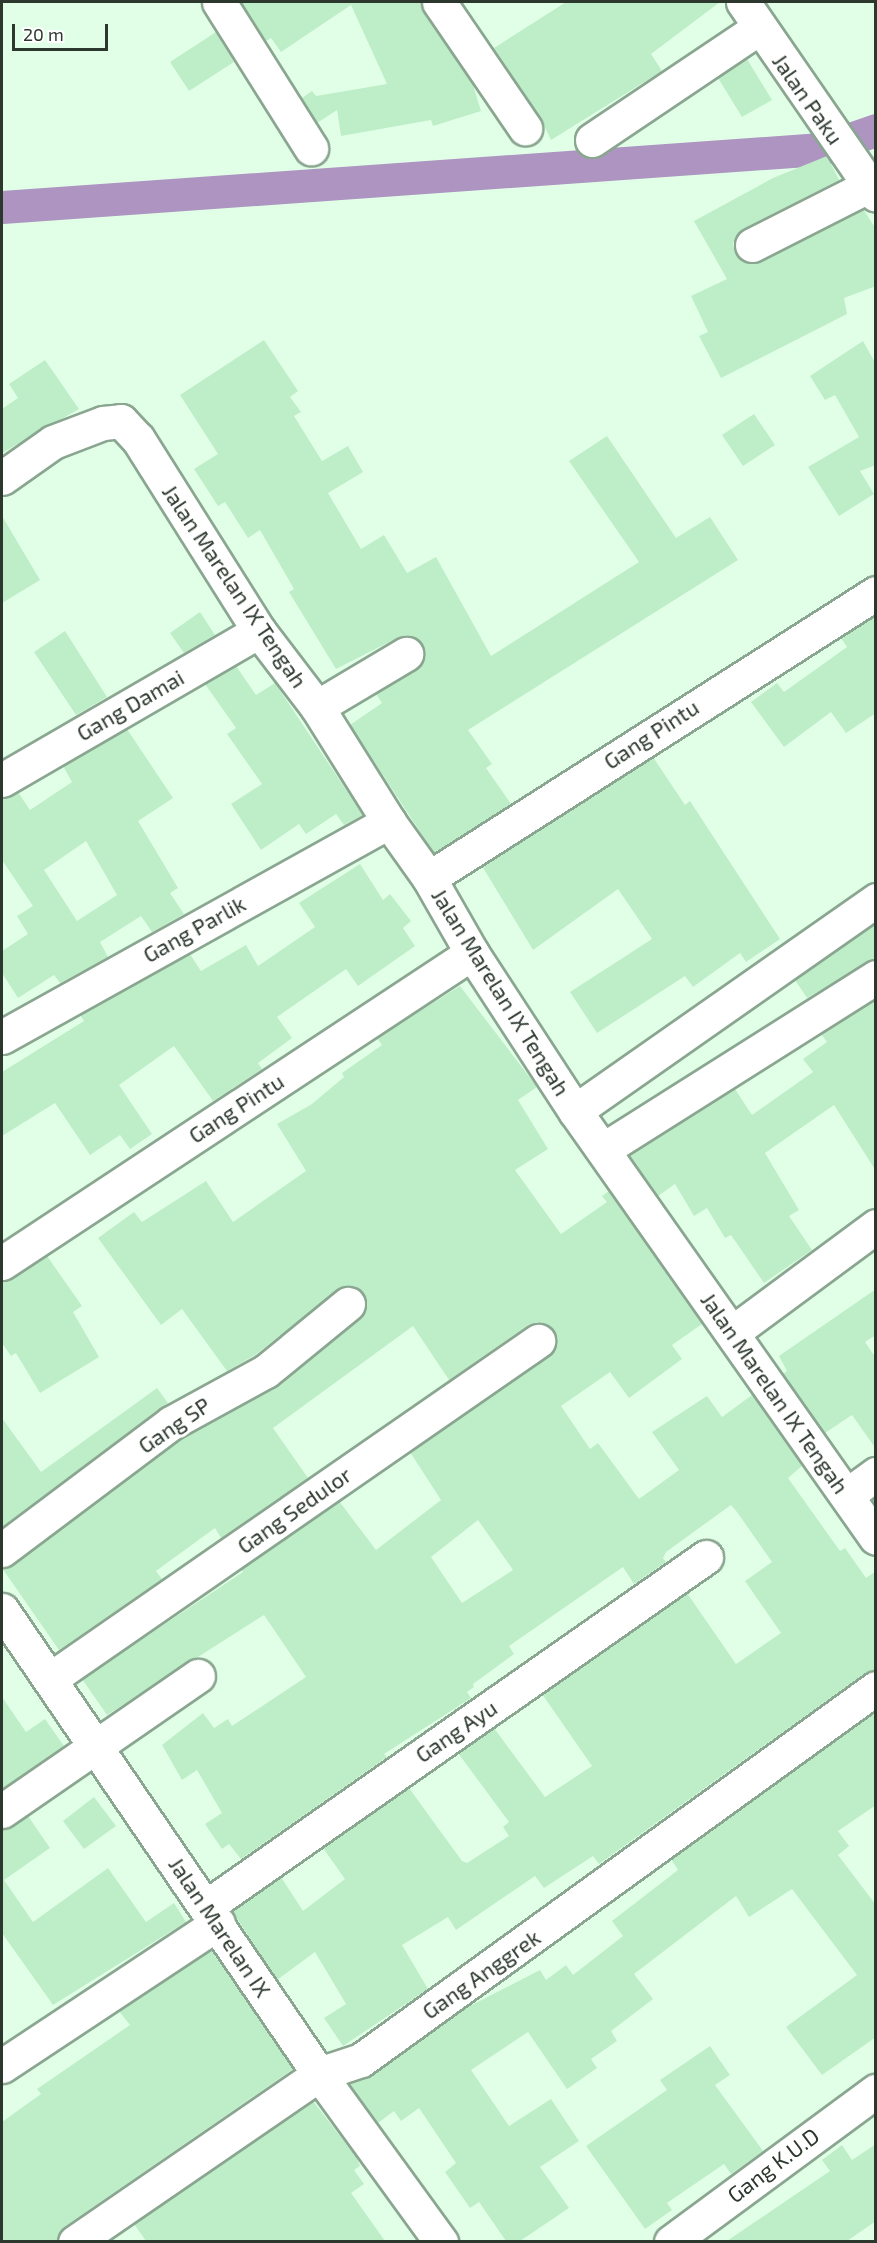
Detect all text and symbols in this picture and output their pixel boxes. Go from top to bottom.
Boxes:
scale bar [15,12,111,50]
text: 20 m [23,23,64,45]
street label: Jalan Paku [767,49,849,149]
street label: Jalan Marelan IX Tengah [157,479,313,693]
street label: Gang Damai [72,664,188,746]
street label: Gang Pintu [599,694,703,774]
street label: Jalan Marelan IX Tengah [426,883,576,1101]
street label: Gang Parlik [138,890,250,968]
street label: Gang Pintu [184,1068,288,1148]
street label: Jalan Marelan IX Tengah [695,1287,855,1499]
street label: Gang SP [133,1391,215,1459]
street label: Gang Sedulor [232,1461,356,1559]
street label: Gang Ayu [410,1694,502,1768]
street label: Jalan Marelan IX [163,1852,277,2002]
street label: Gang Anggrek [417,1923,545,2025]
street label: Gang K.U.D [722,2122,824,2208]

